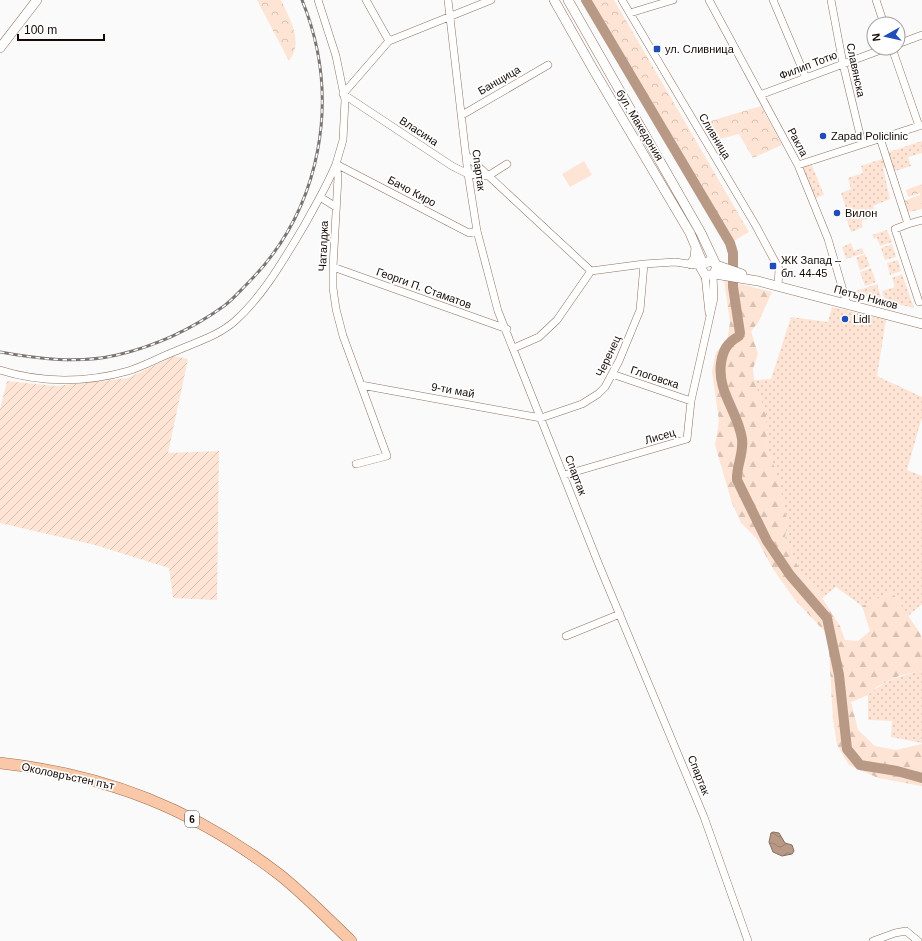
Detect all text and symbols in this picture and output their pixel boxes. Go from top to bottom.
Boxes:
scale bar [18,16,104,42]
north arrow [866,16,906,56]
text: 100 m [24,23,57,37]
text: N [870,33,883,42]
street label: Славянска [844,42,868,99]
place label: ул. Сливница [665,43,735,55]
marker: ул. Сливница [652,44,662,54]
street label: Филип Тотю [777,48,839,82]
street label: Банщица [476,63,523,97]
street label: бул. Македония [614,87,666,163]
street label: Сливница [697,111,734,162]
street label: Власина [397,114,441,148]
street label: Ракла [786,126,811,159]
place label: Zapad Policlinic [831,130,909,142]
marker: Zapad Policlinic [818,131,828,141]
street label: Спартак [470,148,488,192]
street label: Бачо Киро [386,173,438,209]
place label: Вилон [845,207,877,219]
marker: Вилон [832,208,842,218]
street label: Чаталджа [316,220,330,271]
place label: ЖК Запад – бл. 44-45 [781,254,842,279]
marker: ЖК Запад – бл. 44-45 [768,261,778,271]
street label: Георги П. Стаматов [375,265,473,311]
street label: Петър Ников [833,283,899,311]
place label: Lidl [853,313,870,325]
marker: Lidl [840,314,850,324]
street label: Черенец [593,333,623,379]
street label: Глоговска [629,364,682,391]
street label: 9-ти май [430,380,476,400]
street label: Лисец [643,426,677,446]
street label: Спартак [563,453,589,497]
street label: Спартак [686,753,712,797]
street label: Околовръстен път [21,760,115,792]
road number: 6 [185,811,199,827]

